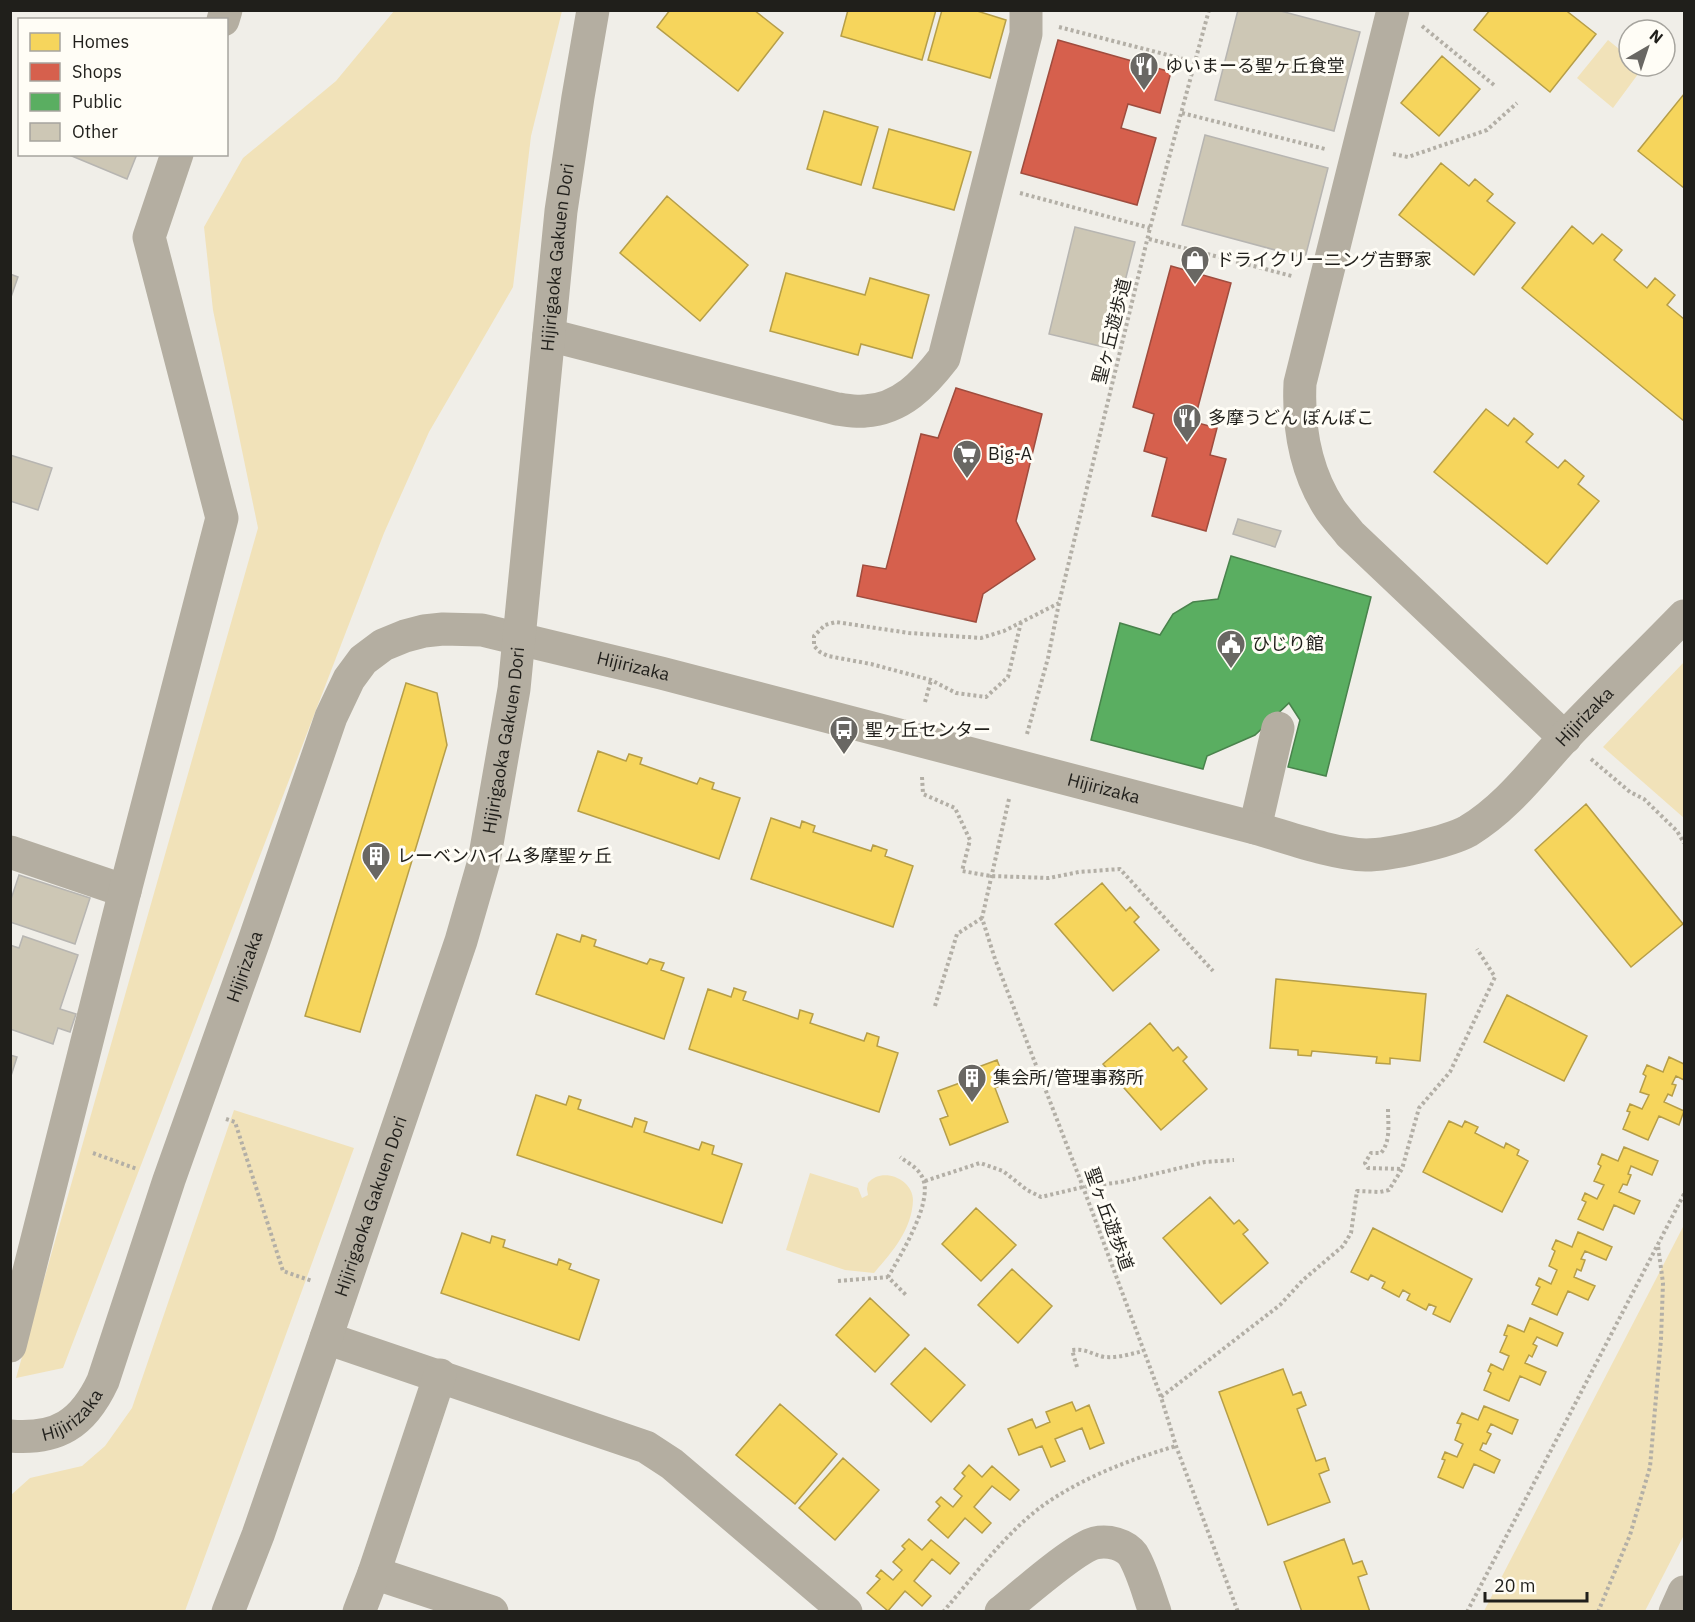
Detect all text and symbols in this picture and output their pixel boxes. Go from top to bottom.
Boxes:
legend [18,18,228,156]
north arrow [1617,18,1677,78]
text: N [1646,25,1667,48]
text: Homes [72,30,129,53]
restaurant icon: ゆいまーる聖ヶ丘食堂 [1128,50,1160,92]
place label: ゆいまーる聖ヶ丘食堂 [1165,54,1345,77]
text: Shops [72,60,122,83]
text: Public [72,90,122,113]
text: Other [72,120,118,143]
street label: Hijirigaoka Gakuen Dori [535,162,579,352]
shop icon: ドライクリーニング吉野家 [1179,244,1211,286]
place label: ドライクリーニング吉野家 [1216,248,1432,271]
street label: 聖ヶ丘遊歩道 [1087,276,1136,386]
restaurant icon: 多摩うどん ぽんぽこ [1171,402,1203,444]
place label: 多摩うどん ぽんぽこ [1208,406,1374,429]
supermarket icon: Big-A [951,438,983,480]
place label: Big-A [988,442,1033,465]
public building icon: ひじり館 [1215,628,1247,670]
place label: ひじり館 [1252,632,1324,655]
street label: Hijirigaoka Gakuen Dori [477,646,529,835]
street label: Hijirizaka [595,646,673,686]
street label: Hijirizaka [1550,681,1619,751]
bus stop icon: 聖ヶ丘センター [828,714,860,756]
place label: 聖ヶ丘センター [865,718,991,741]
street label: Hijirizaka [1065,768,1143,809]
building icon: レーベンハイム多摩聖ヶ丘 [360,840,392,882]
place label: レーベンハイム多摩聖ヶ丘 [397,844,612,867]
street label: Hijirizaka [221,928,268,1006]
building icon: 集会所/管理事務所 [956,1062,988,1104]
place label: 集会所/管理事務所 [993,1066,1144,1089]
street label: Hijirigaoka Gakuen Dori [329,1113,412,1300]
street label: 聖ヶ丘遊歩道 [1080,1164,1139,1274]
street label: Hijirizaka [39,1385,108,1446]
scale bar [1485,1565,1587,1603]
text: 20 m [1494,1574,1536,1597]

